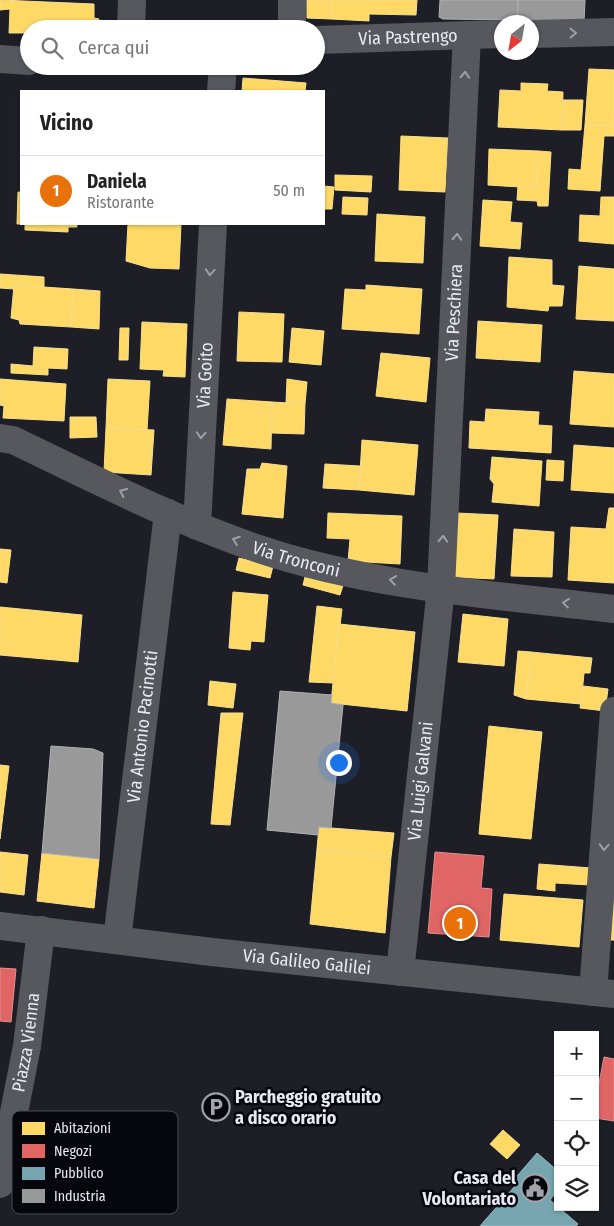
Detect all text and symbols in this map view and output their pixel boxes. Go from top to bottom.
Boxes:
north arrow [494,15,539,60]
search box [20,20,325,75]
street label: Via Pastrengo [358,24,458,50]
one-way arrow [569,27,577,38]
icon: search [38,34,66,62]
text: Cerca qui [78,36,149,59]
one-way arrow [460,70,470,78]
text: Vicino [40,110,93,136]
text: Daniela [87,170,147,193]
text: 1 [53,181,59,200]
text: 50 m [273,181,305,200]
text: Ristorante [87,193,154,212]
one-way arrow [452,233,463,241]
street label: Via Peschiera [441,263,467,362]
one-way arrow [204,269,215,277]
street label: Via Goito [192,342,218,409]
one-way arrow [196,431,207,439]
one-way arrow [120,488,129,498]
one-way arrow [438,535,449,543]
one-way arrow [232,536,240,546]
street label: Via Tronconi [249,536,342,582]
one-way arrow [389,575,397,586]
one-way arrow [561,598,569,609]
street label: Via Antonio Pacinotti [122,649,163,804]
street label: Via Luigi Galvani [403,720,438,842]
your location [326,750,352,776]
one-way arrow [598,843,609,851]
pin: 1 [444,904,476,942]
street label: Via Galileo Galilei [242,944,372,980]
street label: Piazza Vienna [7,991,44,1094]
map controls [554,1031,599,1211]
button: + [554,1031,599,1076]
button: − [554,1076,599,1121]
place label: Parcheggio gratuito a disco orario [235,1086,382,1129]
parking icon: Parcheggio gratuito a disco orario [201,1092,231,1122]
legend [12,1111,178,1214]
text: Abitazioni [54,1120,111,1137]
button: locate [554,1121,599,1166]
text: Negozi [54,1143,92,1160]
text: Pubblico [54,1165,104,1182]
button: layers [554,1166,599,1211]
place label: Casa del Volontariato [422,1167,516,1210]
public building icon: Casa del Volontariato [520,1173,550,1203]
text: Industria [54,1188,106,1205]

